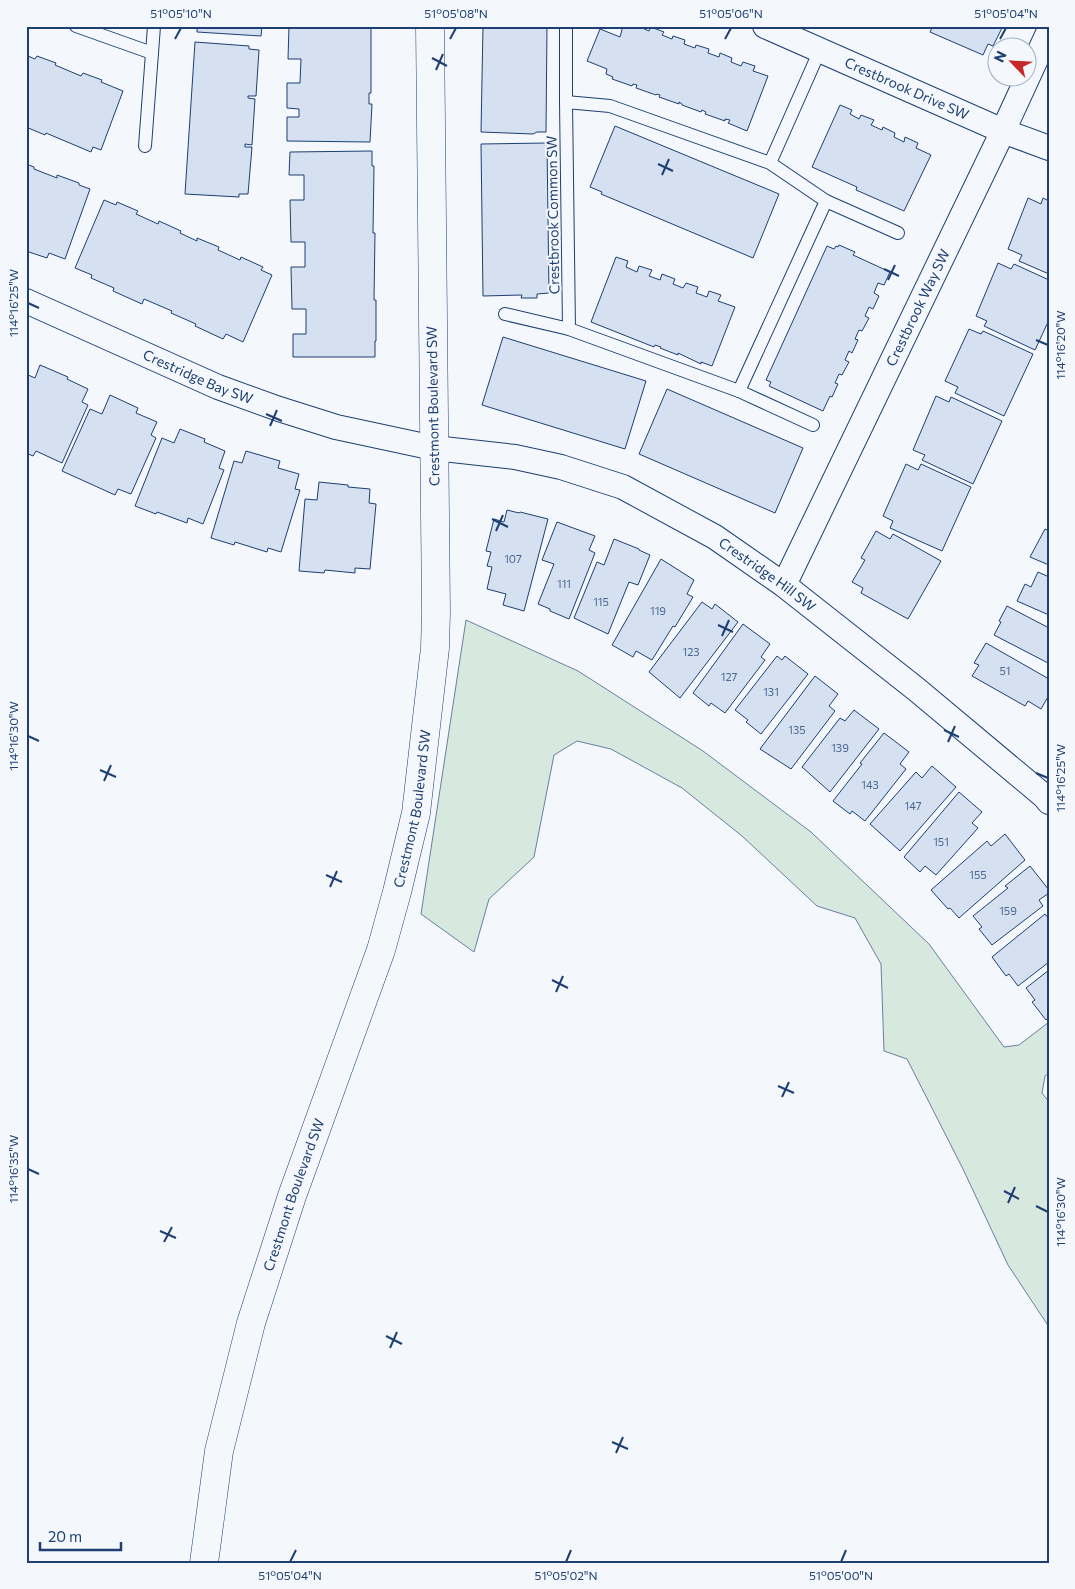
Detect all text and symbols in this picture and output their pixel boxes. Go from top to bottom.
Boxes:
text: 51°05'10"N [150,6,212,20]
text: 51°05'08"N [424,6,488,20]
text: 51°05'06"N [699,6,763,20]
text: 51°05'04"N [974,6,1038,20]
north arrow [988,38,1038,88]
text: N [990,48,1010,65]
street label: Crestbrook Drive SW [842,53,972,123]
street label: Crestbrook Common SW [543,136,562,294]
street label: Crestbrook Way SW [882,246,953,369]
text: 114°16'25"W [6,269,20,337]
text: 114°16'20"W [1053,310,1067,380]
street label: Crestmont Boulevard SW [423,326,442,486]
street label: Crestridge Bay SW [141,346,255,407]
street label: Crestridge Hill SW [716,533,819,615]
house number: 107 [504,552,522,565]
house number: 111 [557,577,571,590]
house number: 115 [593,595,609,608]
house number: 119 [650,604,666,617]
house number: 123 [682,645,700,658]
house number: 51 [999,664,1011,677]
house number: 127 [721,670,737,683]
house number: 131 [763,685,779,698]
text: 114°16'30"W [6,701,20,771]
house number: 135 [788,723,806,736]
street label: Crestmont Boulevard SW [389,729,434,889]
house number: 139 [831,741,849,754]
text: 114°16'25"W [1053,744,1067,812]
house number: 143 [861,778,879,791]
house number: 147 [905,799,922,812]
house number: 151 [933,835,949,848]
house number: 155 [969,868,987,881]
house number: 159 [999,904,1017,917]
street label: Crestmont Boulevard SW [259,1116,327,1273]
text: 114°16'35"W [6,1135,20,1203]
text: 114°16'30"W [1053,1177,1067,1247]
scale bar [40,1519,121,1551]
text: 20 m [48,1527,82,1545]
text: 51°05'04"N [258,1568,322,1582]
text: 51°05'02"N [535,1568,597,1582]
text: 51°05'00"N [809,1568,873,1582]

